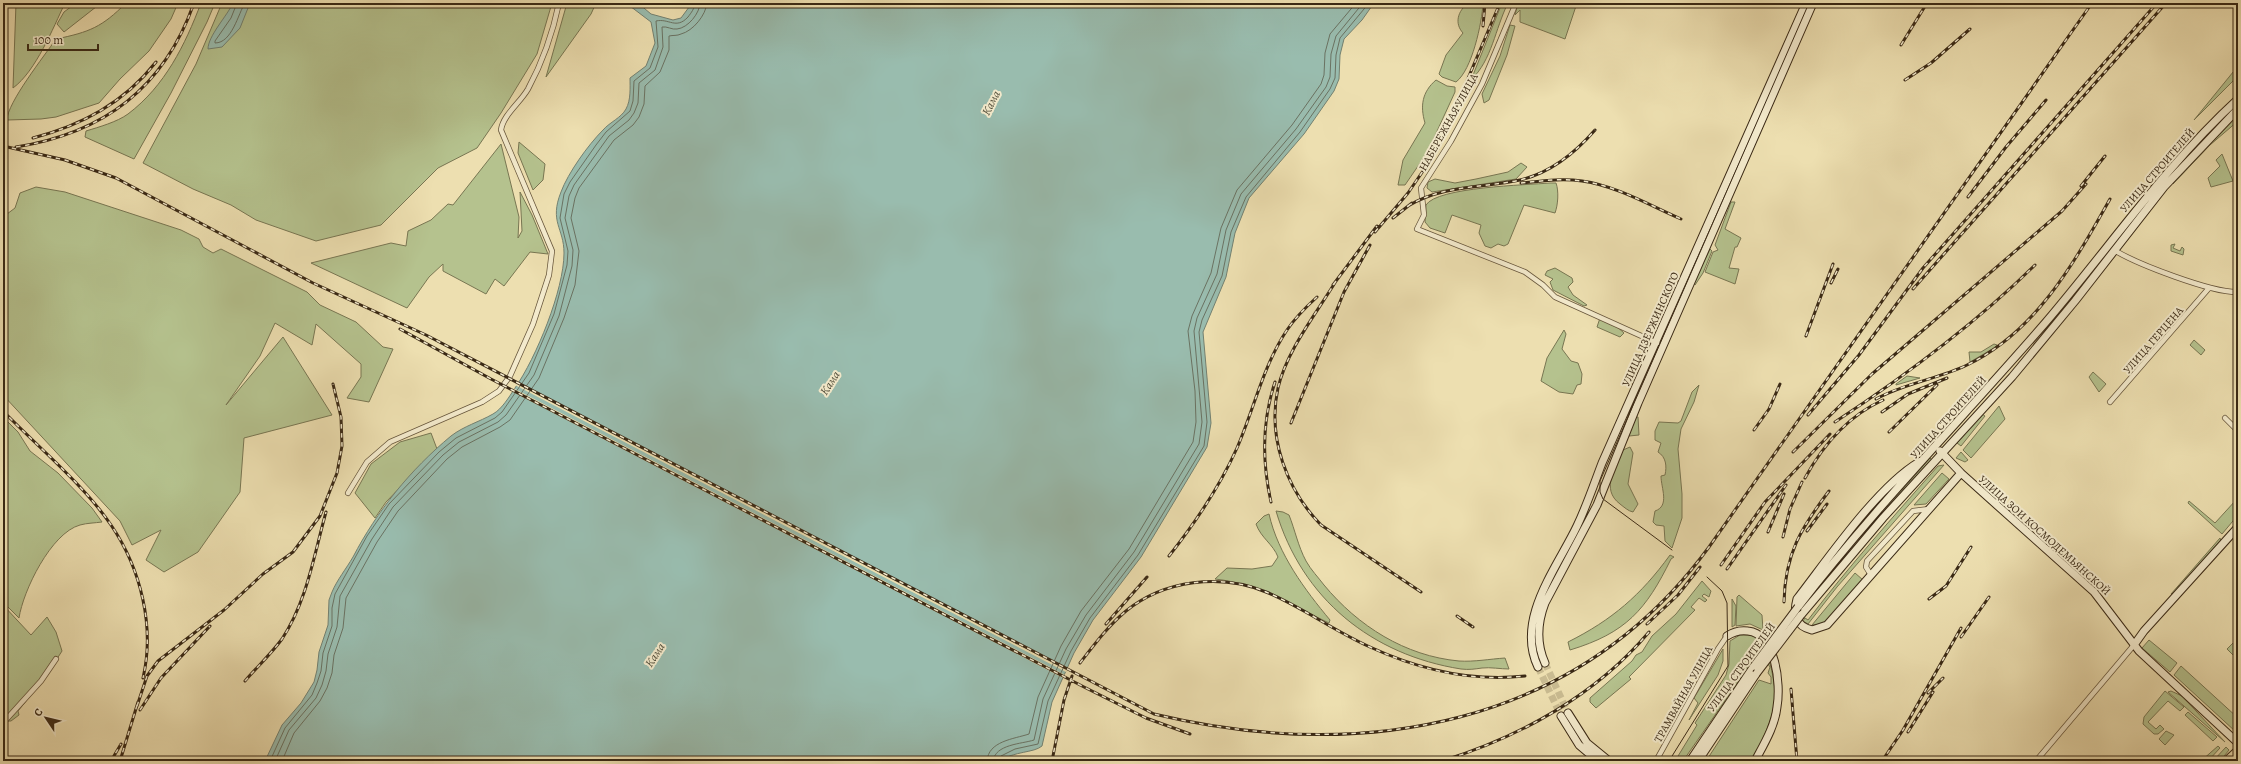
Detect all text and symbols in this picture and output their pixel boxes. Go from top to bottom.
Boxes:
scale bar [28,26,98,52]
text: 100 m [34,32,63,48]
street label: НАБЕРЕЖНАЯ УЛИЦА [1415,70,1482,174]
water label: Кама [978,87,1004,118]
street label: УЛИЦА СТРОИТЕЛЕЙ [2117,125,2198,216]
street label: УЛИЦА ДЗЕРЖИНСКОГО [1618,269,1683,389]
street label: УЛИЦА ГЕРЦЕНА [2120,303,2187,377]
water label: Кама [816,367,844,398]
street label: УЛИЦА СТРОИТЕЛЕЙ [1907,373,1990,462]
street label: УЛИЦА ЗОИ КОСМОДЕМЬЯНСКОЙ [1975,472,2114,599]
street label: УЛИЦА СТРОИТЕЛЕЙ [1704,620,1779,715]
water label: Кама [641,639,669,670]
street label: ТРАМВАЙНАЯ УЛИЦА [1651,643,1716,745]
north arrow [26,698,66,738]
text: С [30,705,46,720]

